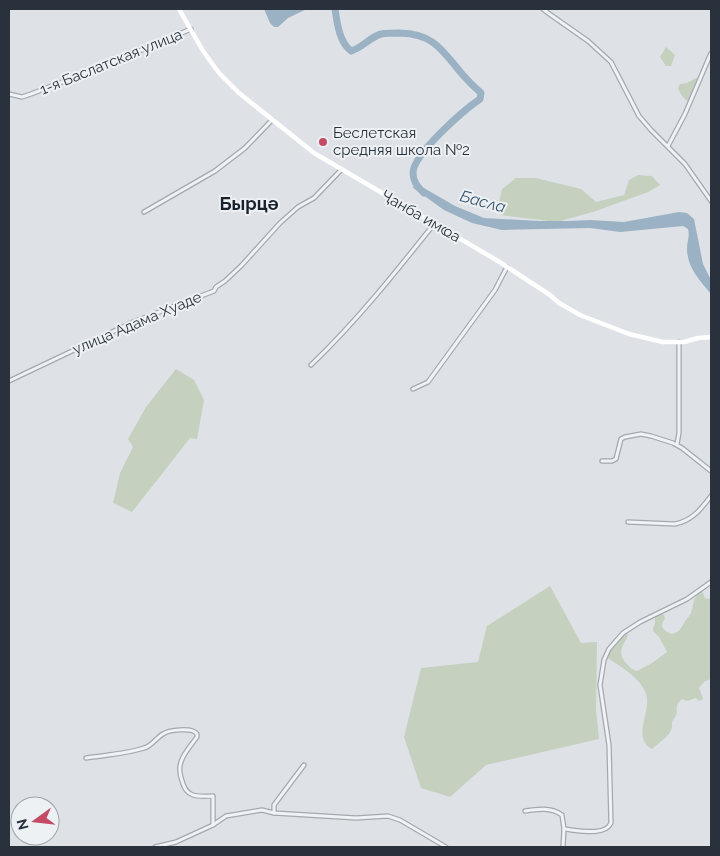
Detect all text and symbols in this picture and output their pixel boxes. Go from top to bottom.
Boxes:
street label: 1-я Баслатская улица [37,25,185,99]
place label: Беслетская средняя школа №2 [333,124,470,159]
marker: Беслетская средняя школа №2 [317,136,329,148]
street label: Ҷанба имҩа [378,186,464,246]
water label: Басла [458,186,508,217]
district label: Бырцә [220,193,279,214]
street label: улица Адама Хуаде [70,288,204,358]
north arrow [10,796,60,846]
text: N [13,817,32,832]

